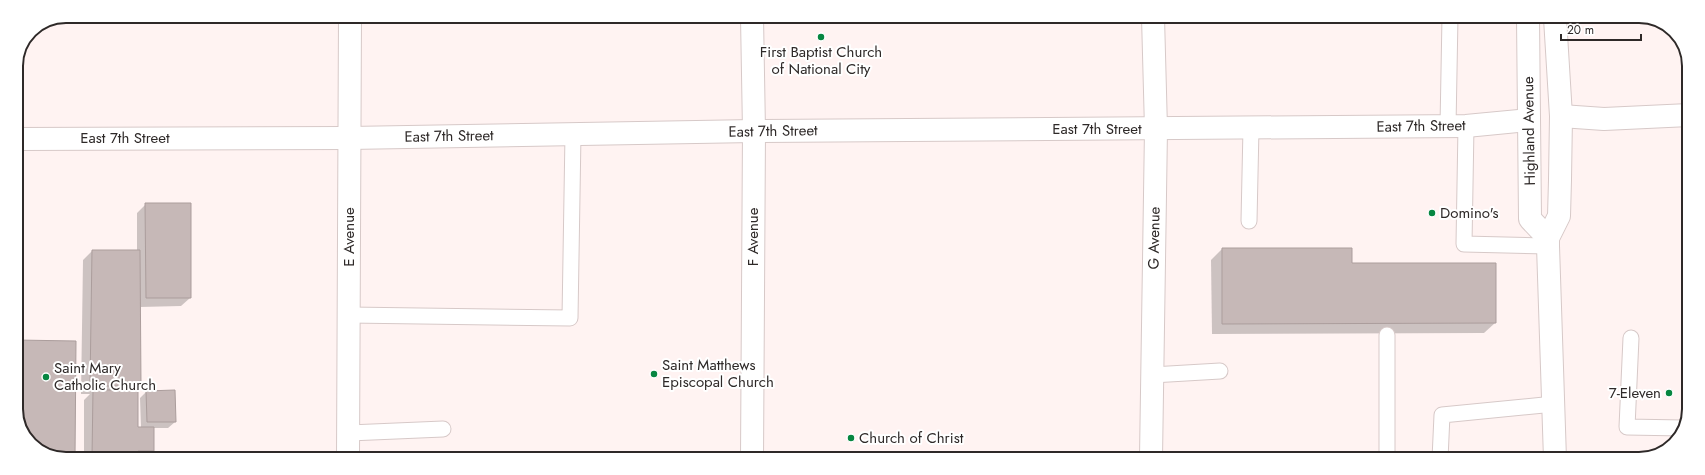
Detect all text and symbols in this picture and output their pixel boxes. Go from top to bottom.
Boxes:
scale bar [1561,16,1641,42]
text: 20 m [1567,21,1594,39]
marker: First Baptist Church of National City [816,32,826,42]
place label: First Baptist Church of National City [760,41,882,80]
street label: Highland Avenue [1517,76,1541,186]
street label: East 7th Street [1376,114,1466,138]
street label: East 7th Street [1052,118,1142,140]
street label: East 7th Street [728,119,818,143]
street label: East 7th Street [404,124,494,148]
street label: East 7th Street [80,127,170,149]
place label: Domino's [1440,202,1498,224]
street label: G Avenue [1142,206,1166,270]
street label: E Avenue [338,207,360,267]
street label: F Avenue [742,207,764,266]
marker: Domino's [1427,208,1437,218]
place label: Saint Matthews Episcopal Church [662,354,774,393]
place label: Saint Mary Catholic Church [54,357,156,396]
marker: Saint Matthews Episcopal Church [649,369,659,379]
marker: Saint Mary Catholic Church [41,372,51,382]
place label: 7-Eleven [1609,382,1661,404]
marker: 7-Eleven [1664,388,1674,398]
place label: Church of Christ [859,427,964,449]
marker: Church of Christ [846,433,856,443]

